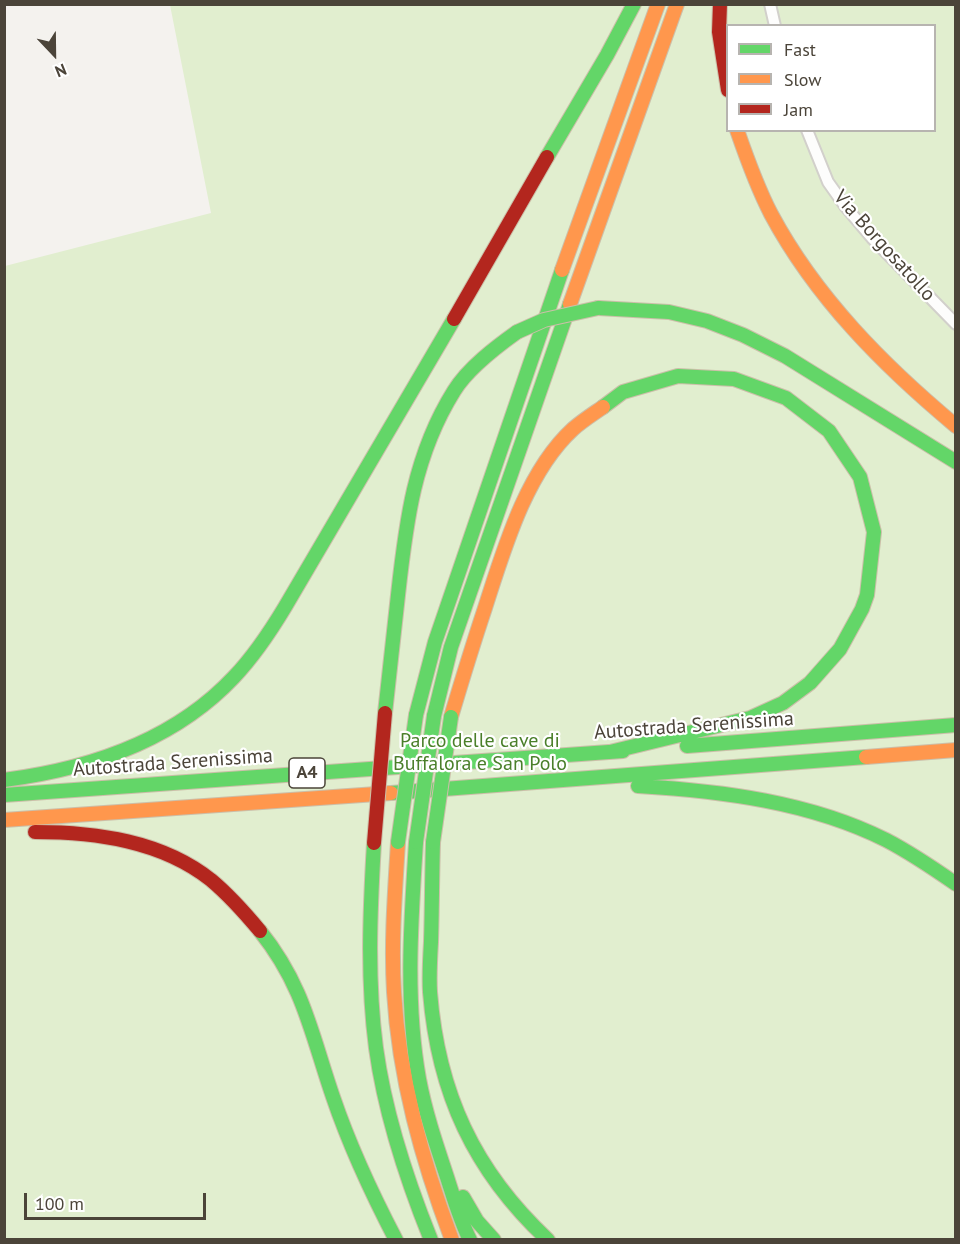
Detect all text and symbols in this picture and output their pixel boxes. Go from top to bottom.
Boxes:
north arrow [24,24,84,84]
legend [726,24,936,132]
text: Fast [784,38,816,61]
text: N [52,59,69,82]
text: Slow [784,68,822,91]
text: Jam [784,98,813,121]
street label: Via Borgosatollo [828,186,940,306]
street label: Autostrada Serenissima [593,707,795,745]
park label: Parco delle cave di Buffalora e San Polo [393,729,567,776]
street label: Autostrada Serenissima [72,744,274,782]
road number: A4 [289,758,325,788]
scale bar [27,1181,208,1219]
text: 100 m [35,1192,84,1215]

